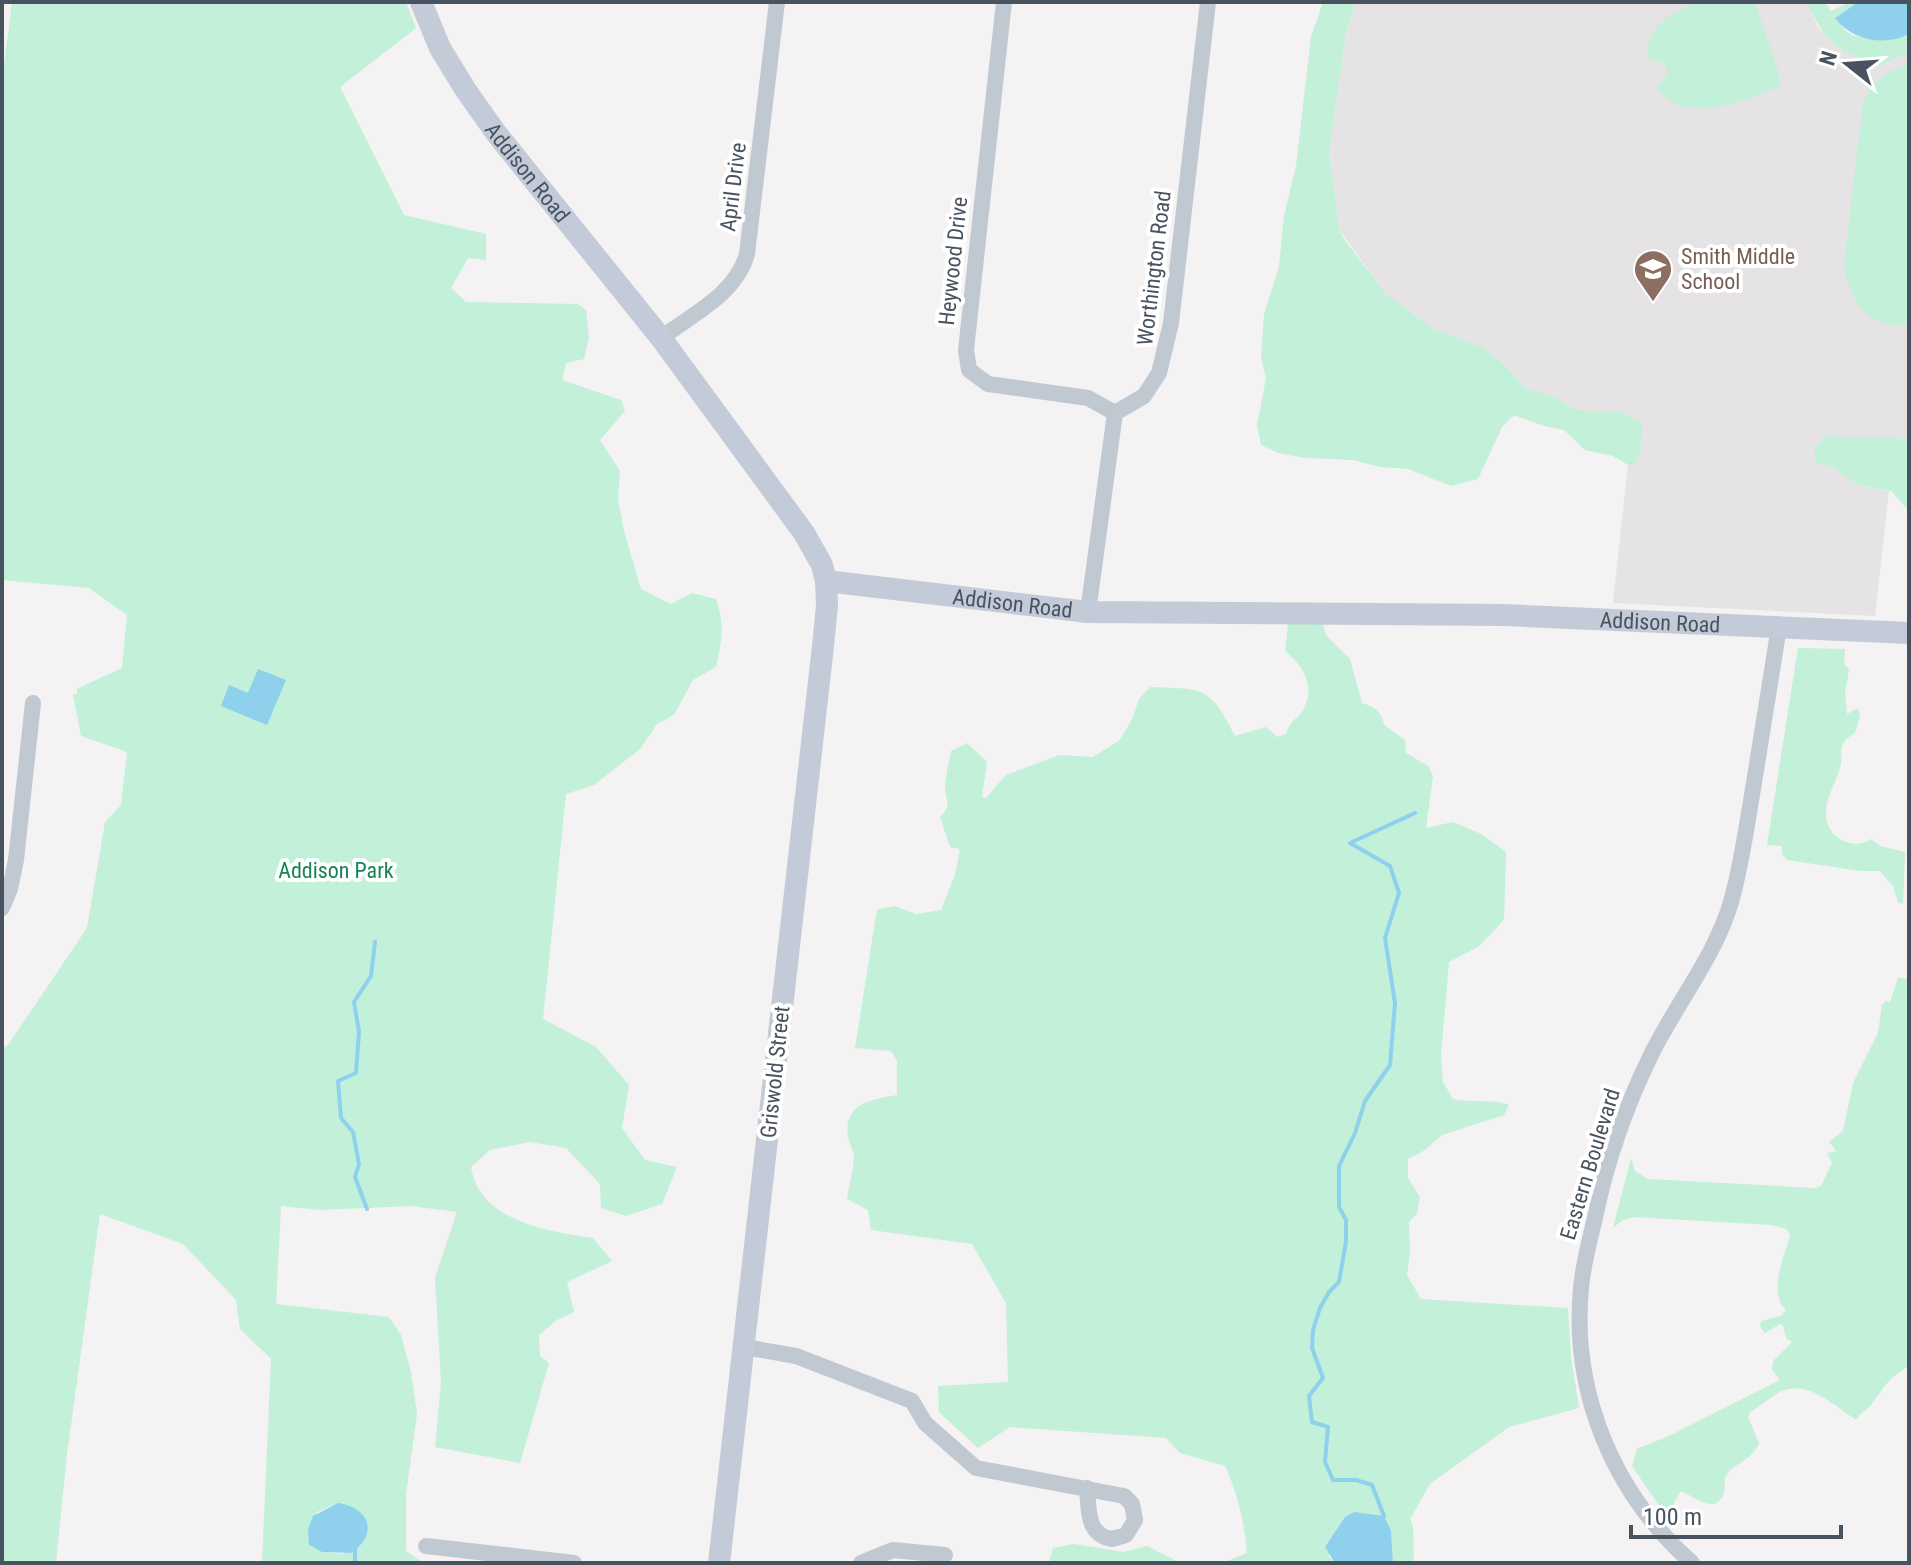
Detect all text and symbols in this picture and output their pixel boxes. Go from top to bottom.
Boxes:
north arrow [1807,24,1887,104]
text: N [1814,48,1842,68]
street label: Addison Road [480,118,575,227]
street label: April Drive [715,141,751,233]
street label: Worthington Road [1132,189,1176,347]
street label: Heywood Drive [934,195,972,327]
place label: Smith Middle School [1681,244,1795,294]
school or university icon: Smith Middle School [1632,248,1674,303]
street label: Addison Road [951,584,1074,623]
street label: Addison Road [1599,607,1721,637]
park label: Addison Park [278,858,394,883]
street label: Griswold Street [756,1005,794,1139]
street label: Eastern Boulevard [1555,1085,1625,1243]
scale bar [1631,1489,1841,1539]
text: 100 m [1643,1503,1702,1531]

